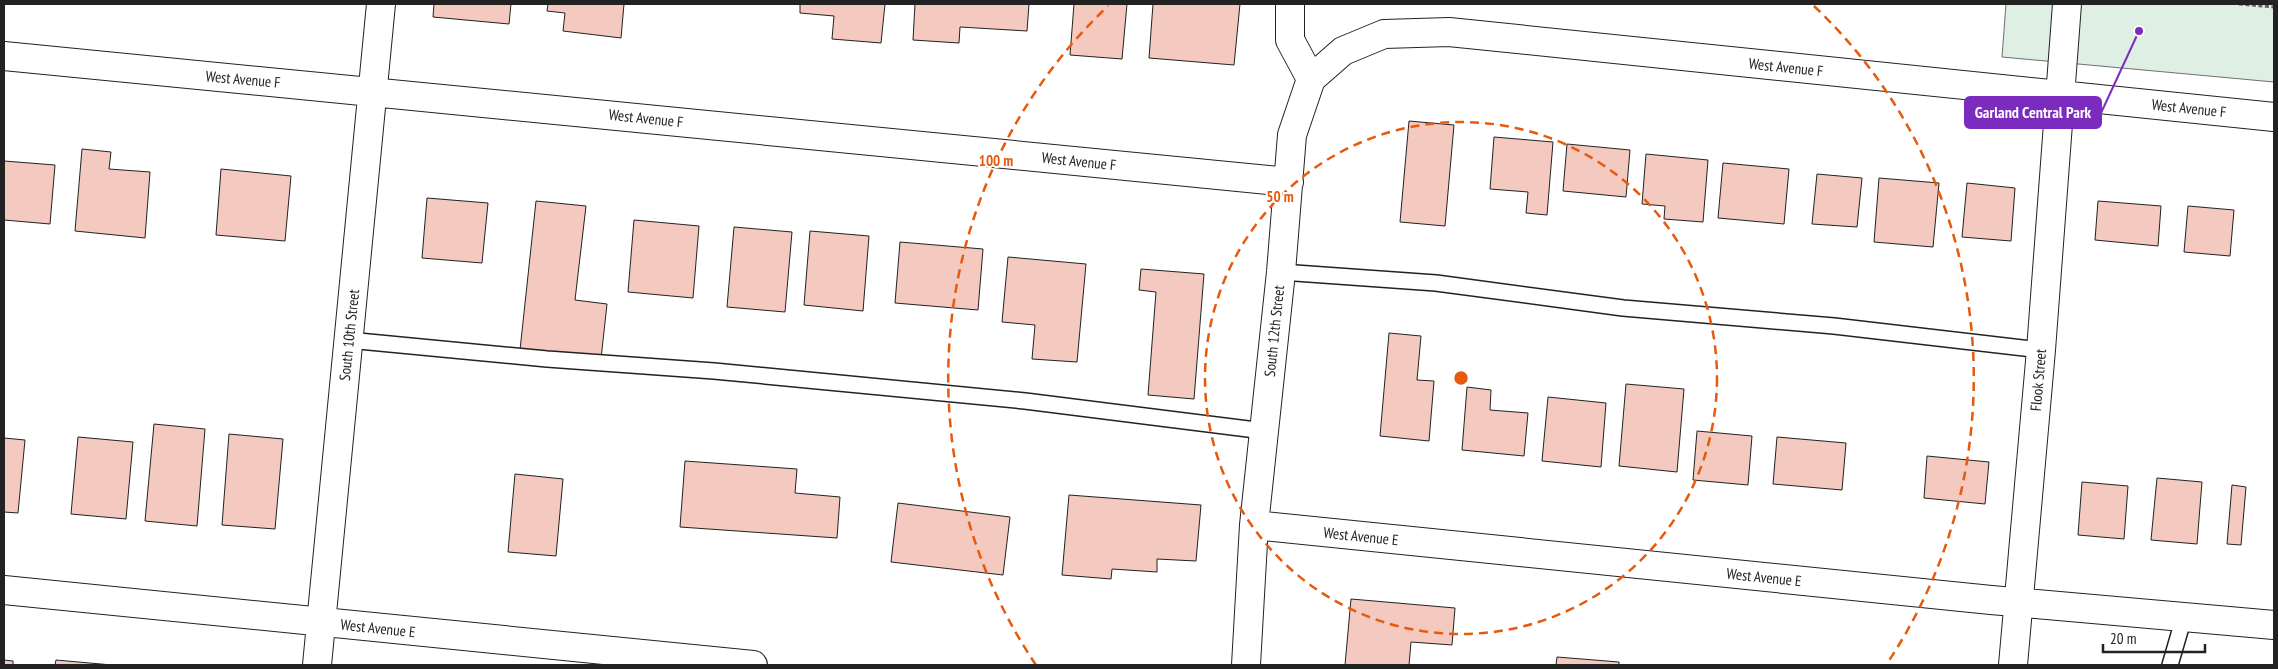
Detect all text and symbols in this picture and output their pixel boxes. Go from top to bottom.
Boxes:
street label: West Avenue F [1748,54,1824,80]
street label: West Avenue F [205,66,281,92]
street label: West Avenue F [2151,95,2227,121]
callout: Garland Central Park [1965,97,2101,128]
text: Garland Central Park [1975,102,2092,122]
street label: West Avenue F [608,105,684,131]
street label: West Avenue F [1041,148,1117,174]
text: 100 m [979,151,1013,170]
text: 50 m [1266,187,1294,206]
street label: South 12th Street [1260,284,1288,378]
street label: South 10th Street [335,288,363,382]
street label: Flook Street [2026,348,2050,412]
centre of rings [1452,369,1470,387]
street label: West Avenue E [1323,523,1399,549]
street label: West Avenue E [1726,564,1802,590]
street label: West Avenue E [340,615,416,641]
scale bar [2103,622,2206,654]
text: 20 m [2110,629,2136,648]

